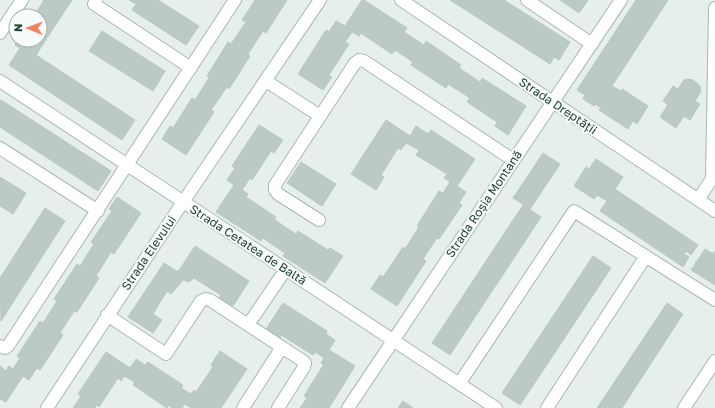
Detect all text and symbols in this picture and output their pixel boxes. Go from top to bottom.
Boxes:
north arrow [8,8,48,48]
text: N [11,24,24,32]
street label: Strada Dreptății [516,74,600,137]
street label: Strada Roșia Montană [442,147,525,260]
street label: Strada Cetatea de Baltă [187,201,309,288]
street label: Strada Elevului [118,213,179,293]

